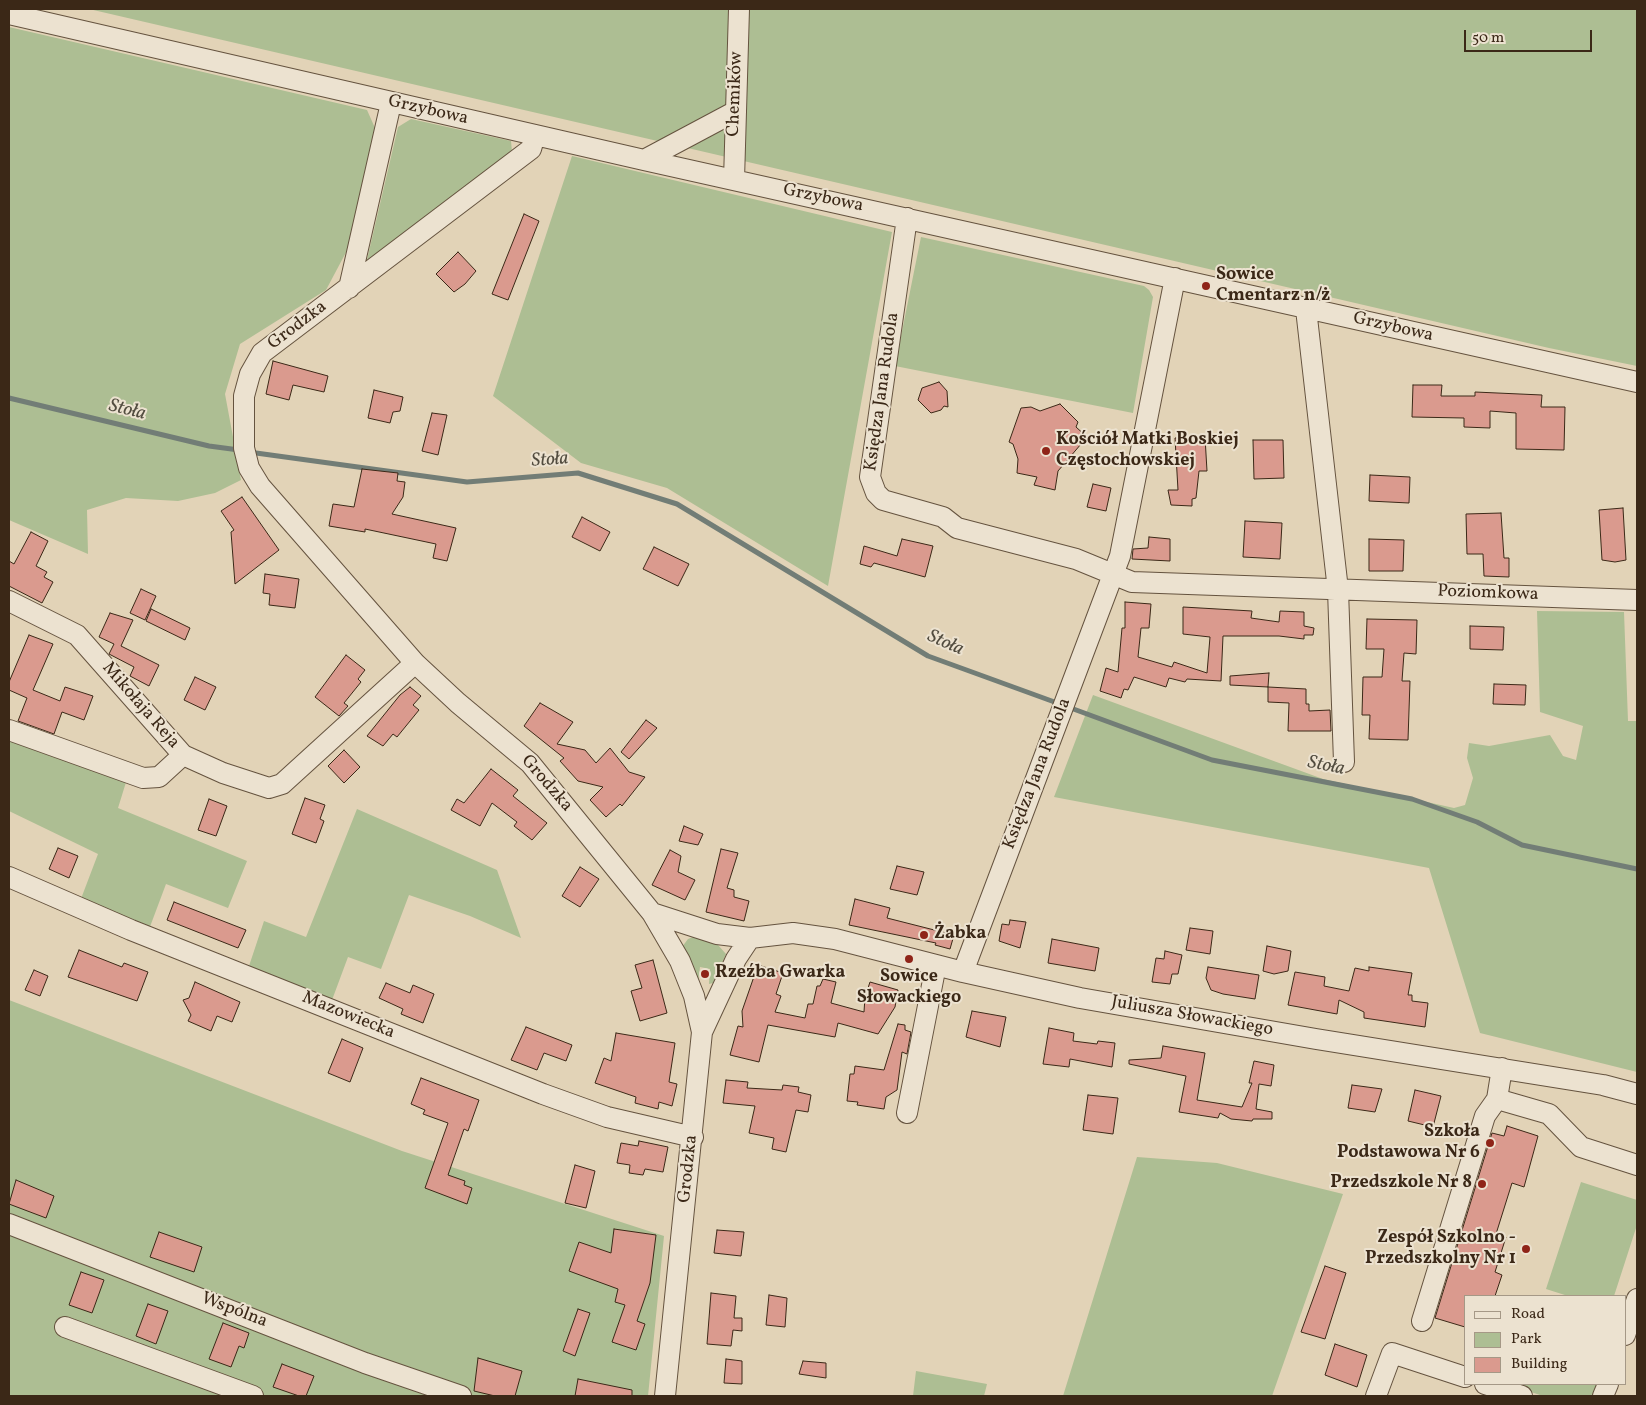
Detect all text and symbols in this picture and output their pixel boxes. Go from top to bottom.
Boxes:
scale bar [1466,20,1594,52]
text: 50 m [1472,28,1504,49]
street label: Chemików [724,51,748,137]
street label: Grzybowa [386,91,470,131]
street label: Grzybowa [781,180,865,218]
place label: Sowice Cmentarz n/ż [1216,265,1330,308]
marker: Sowice Cmentarz n/ż [1200,280,1212,292]
street label: Grodzka [264,297,332,355]
street label: Grzybowa [1351,308,1435,348]
street label: Księdza Jana Rudola [861,311,905,473]
water label: Stoła [106,395,148,427]
place label: Kościół Matki Boskiej Częstochowskiej [1056,430,1238,472]
marker: Kościół Matki Boskiej Częstochowskiej [1040,445,1052,457]
water label: Stoła [531,448,569,474]
street label: Poziomkowa [1437,581,1539,607]
water label: Stoła [923,626,967,662]
street label: Mikołaja Reja [97,658,183,754]
street label: Księdza Jana Rudola [999,695,1077,853]
street label: Grodzka [515,751,577,817]
water label: Stoła [1306,752,1346,782]
place label: Żabka [934,924,986,946]
marker: Żabka [918,929,930,941]
marker: Sowice Słowackiego [903,953,915,965]
place label: Rzeźba Gwarka [715,963,845,985]
place label: Sowice Słowackiego [857,967,961,1010]
marker: Rzeźba Gwarka [699,968,711,980]
street label: Mazowiecka [298,988,398,1044]
street label: Juliusza Słowackiego [1109,992,1275,1042]
place label: Szkoła Podstawowa Nr 6 [1337,1122,1480,1164]
street label: Grodzka [675,1134,703,1204]
marker: Szkoła Podstawowa Nr 6 [1484,1137,1496,1149]
place label: Przedszkole Nr 8 [1330,1173,1472,1195]
marker: Przedszkole Nr 8 [1476,1178,1488,1190]
place label: Zespół Szkolno - Przedszkolny Nr 1 [1365,1228,1516,1270]
marker: Zespół Szkolno - Przedszkolny Nr 1 [1520,1243,1532,1255]
street label: Wspólna [198,1289,270,1333]
legend [1464,1295,1626,1385]
text: Road [1511,1304,1545,1325]
text: Park [1511,1329,1542,1350]
text: Building [1511,1354,1567,1375]

